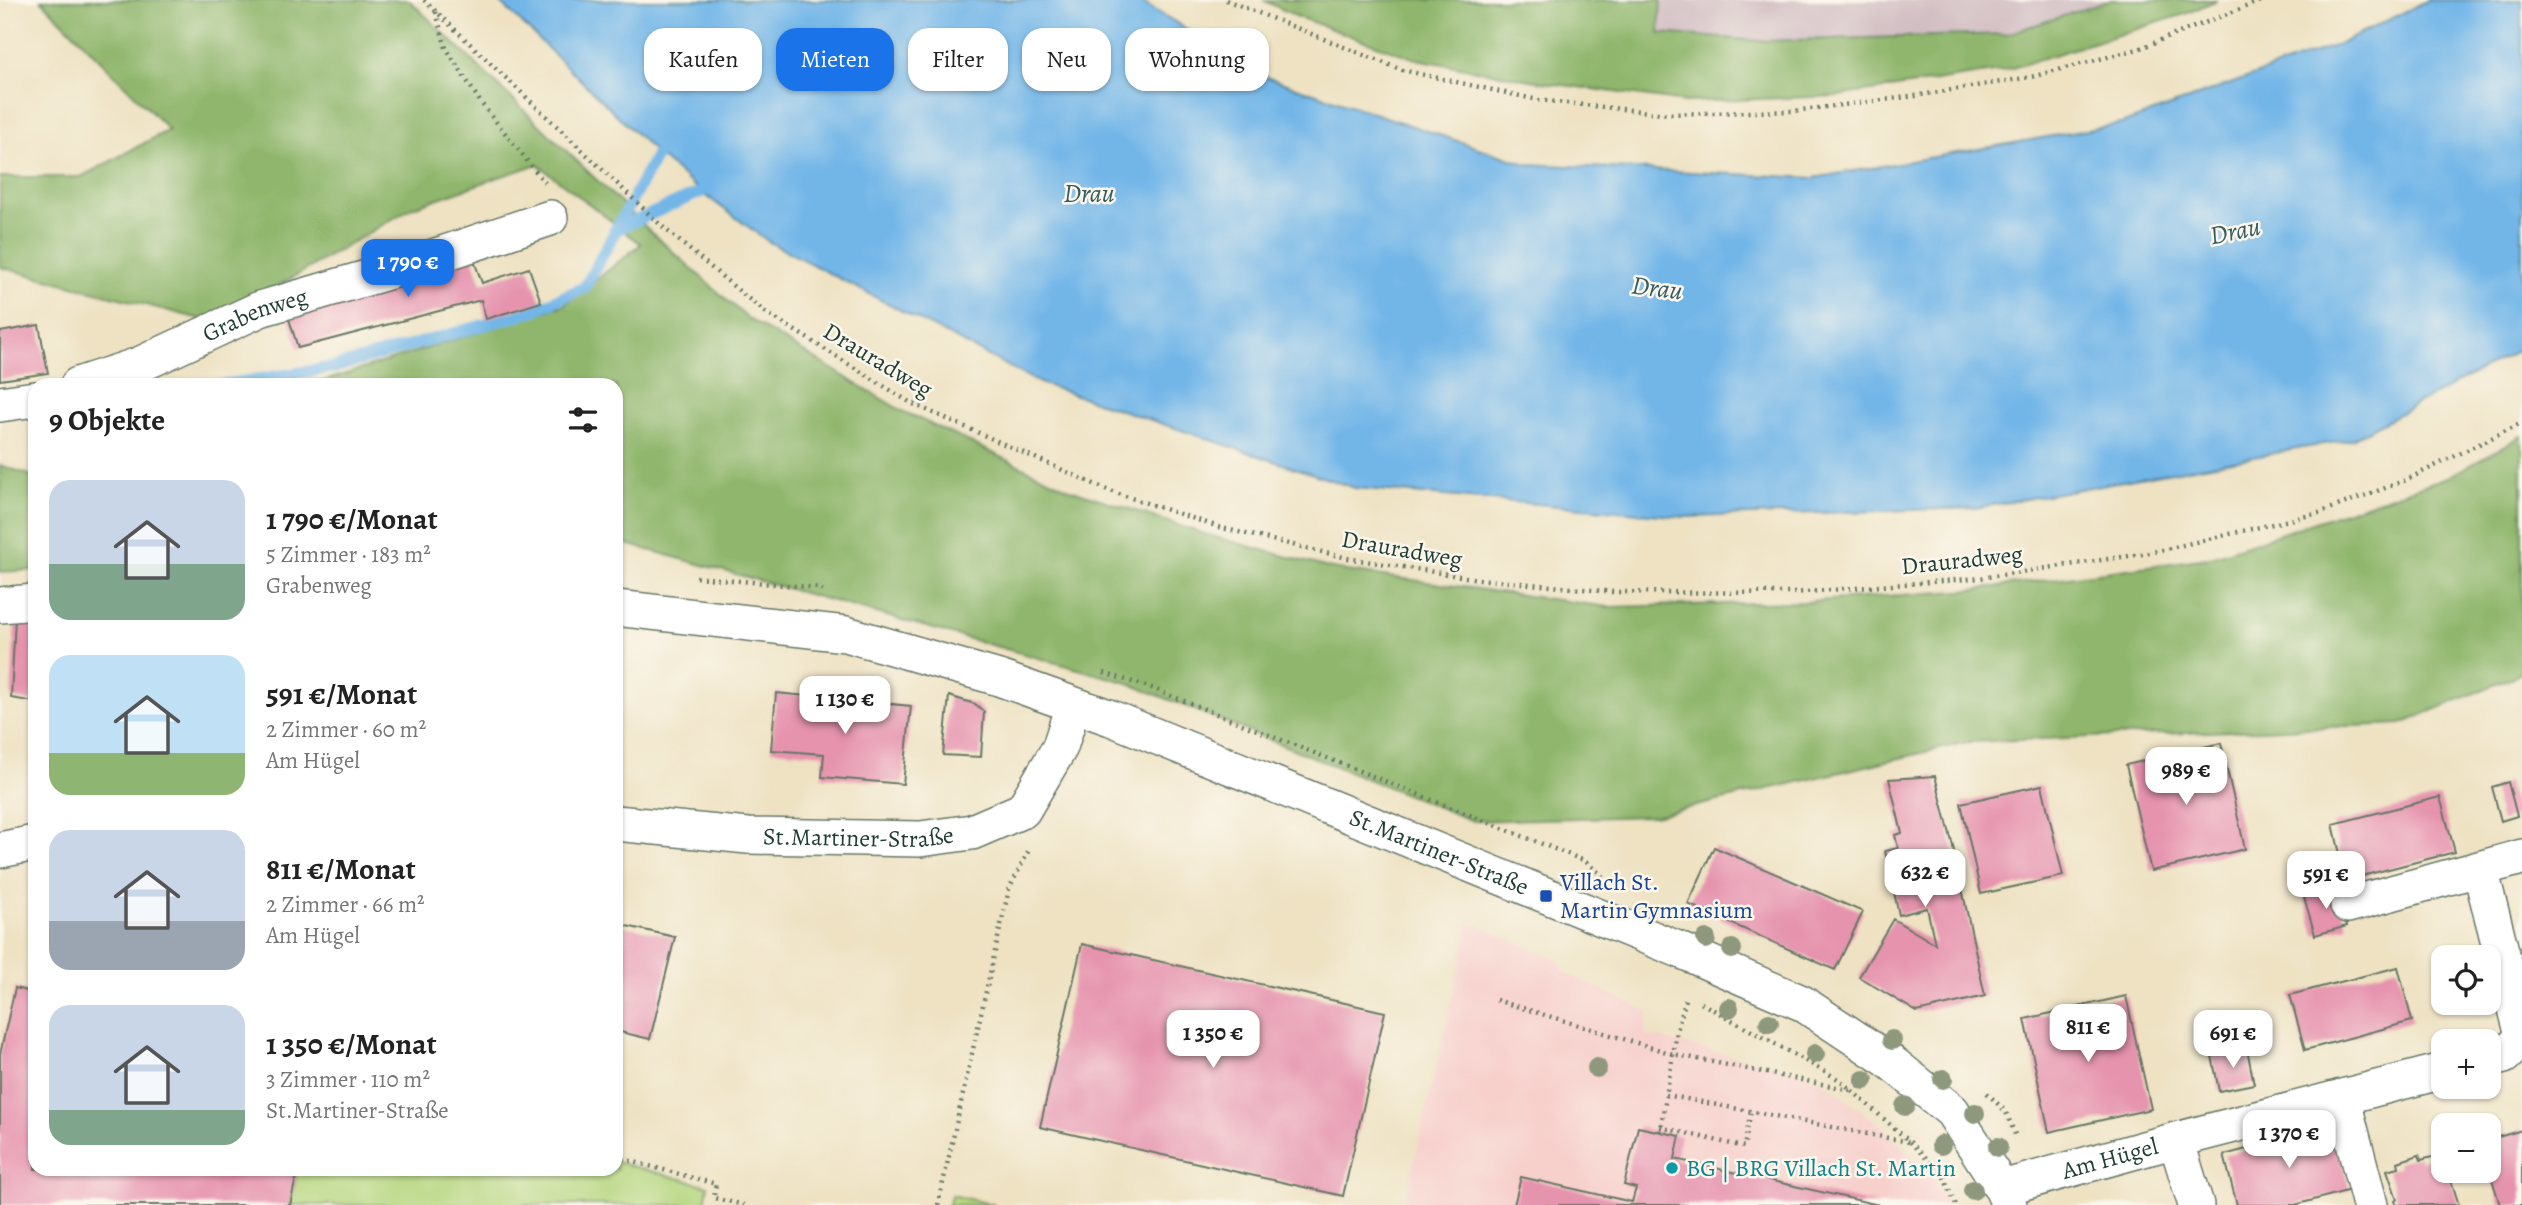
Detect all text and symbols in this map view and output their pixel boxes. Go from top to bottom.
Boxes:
chip: Kaufen [644,28,762,91]
chip: Mieten [776,28,894,91]
chip: Filter [908,28,1008,91]
chip: Neu [1022,28,1111,91]
chip: Wohnung [1125,28,1269,91]
water label: Drau [1064,176,1115,211]
water label: Drau [2206,209,2264,253]
pin: 1 790 € [343,240,473,299]
text: 1 790 € [377,246,439,277]
water label: Drau [1630,268,1685,309]
street label: Grabenweg [197,280,311,349]
street label: Drauradweg [817,315,939,405]
text: 9 Objekte [49,400,165,440]
icon: filters [564,401,602,439]
text: 1 790 €/Monat [266,499,438,539]
icon: home [105,508,189,592]
street label: Drauradweg [1339,523,1465,575]
street label: Drauradweg [1900,538,2024,582]
text: 5 Zimmer · 183 m² [266,539,431,570]
text: Grabenweg [266,570,372,601]
text: 591 €/Monat [266,674,417,714]
pin: 1 130 € [780,676,910,736]
icon: home [105,683,189,767]
text: 1 130 € [815,683,875,714]
text: 2 Zimmer · 60 m² [266,714,426,745]
text: Am Hügel [266,745,360,776]
pin: 989 € [2137,748,2235,807]
text: 989 € [2161,754,2211,785]
street label: St.Martiner-Straße [1345,801,1534,903]
street label: St.Martiner-Straße [763,819,956,855]
text: 811 €/Monat [266,849,416,889]
pin: 632 € [1876,850,1974,909]
pin: 591 € [2277,852,2375,911]
text: 632 € [1901,856,1949,887]
icon: home [105,858,189,942]
text: 591 € [2303,858,2349,889]
place label: Villach St. Martin Gymnasium [1559,866,1753,926]
marker: Villach St. Martin Gymnasium [1538,888,1554,904]
text: 2 Zimmer · 66 m² [266,889,425,920]
text: Am Hügel [266,920,360,951]
map controls [2431,945,2501,1183]
button: locate [2431,945,2501,1015]
pin: 811 € [2039,1004,2137,1064]
pin: 1 350 € [1148,1010,1278,1070]
pin: 691 € [2184,1010,2282,1070]
text: 811 € [2066,1011,2110,1042]
text: 1 350 € [1183,1017,1243,1048]
text: 691 € [2210,1017,2256,1048]
text: 1 350 €/Monat [266,1024,437,1064]
button: + [2431,1029,2501,1099]
icon: home [105,1033,189,1117]
text: 3 Zimmer · 110 m² [266,1064,430,1095]
text: St.Martiner-Straße [266,1095,449,1126]
pin: 1 370 € [2224,1110,2354,1170]
button: − [2431,1113,2501,1183]
text: 1 370 € [2259,1117,2319,1148]
street label: Am Hügel [2057,1130,2162,1187]
place label: BG | BRG Villach St. Martin [1686,1152,1956,1184]
marker: BG | BRG Villach St. Martin [1664,1160,1680,1176]

